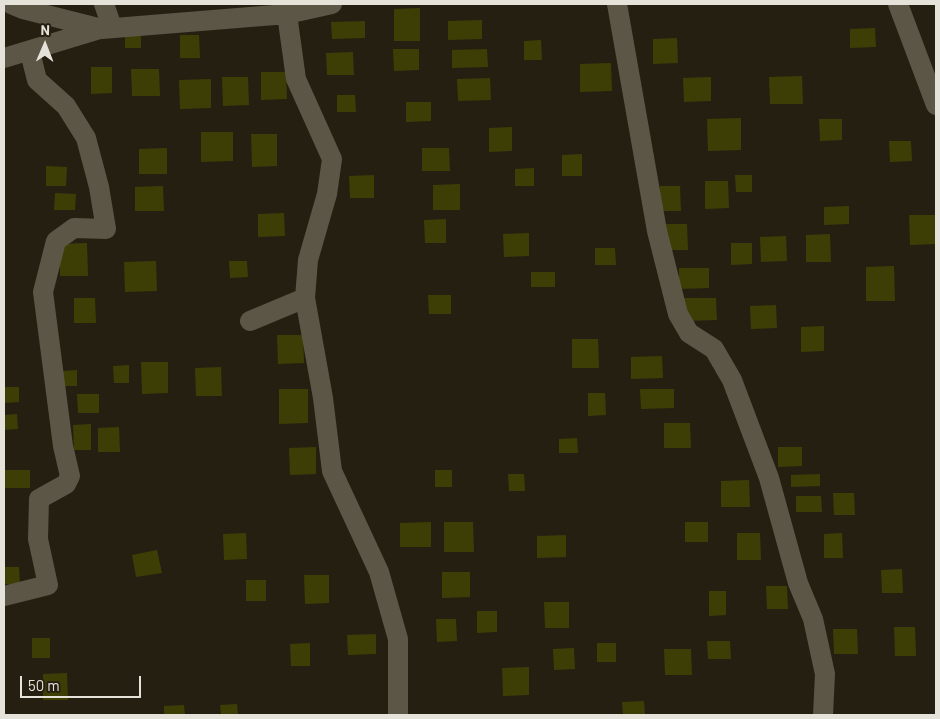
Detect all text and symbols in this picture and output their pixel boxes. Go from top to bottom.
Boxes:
north arrow [20,20,70,70]
text: N [40,21,50,38]
scale bar [22,666,144,698]
text: 50 m [28,676,60,694]

